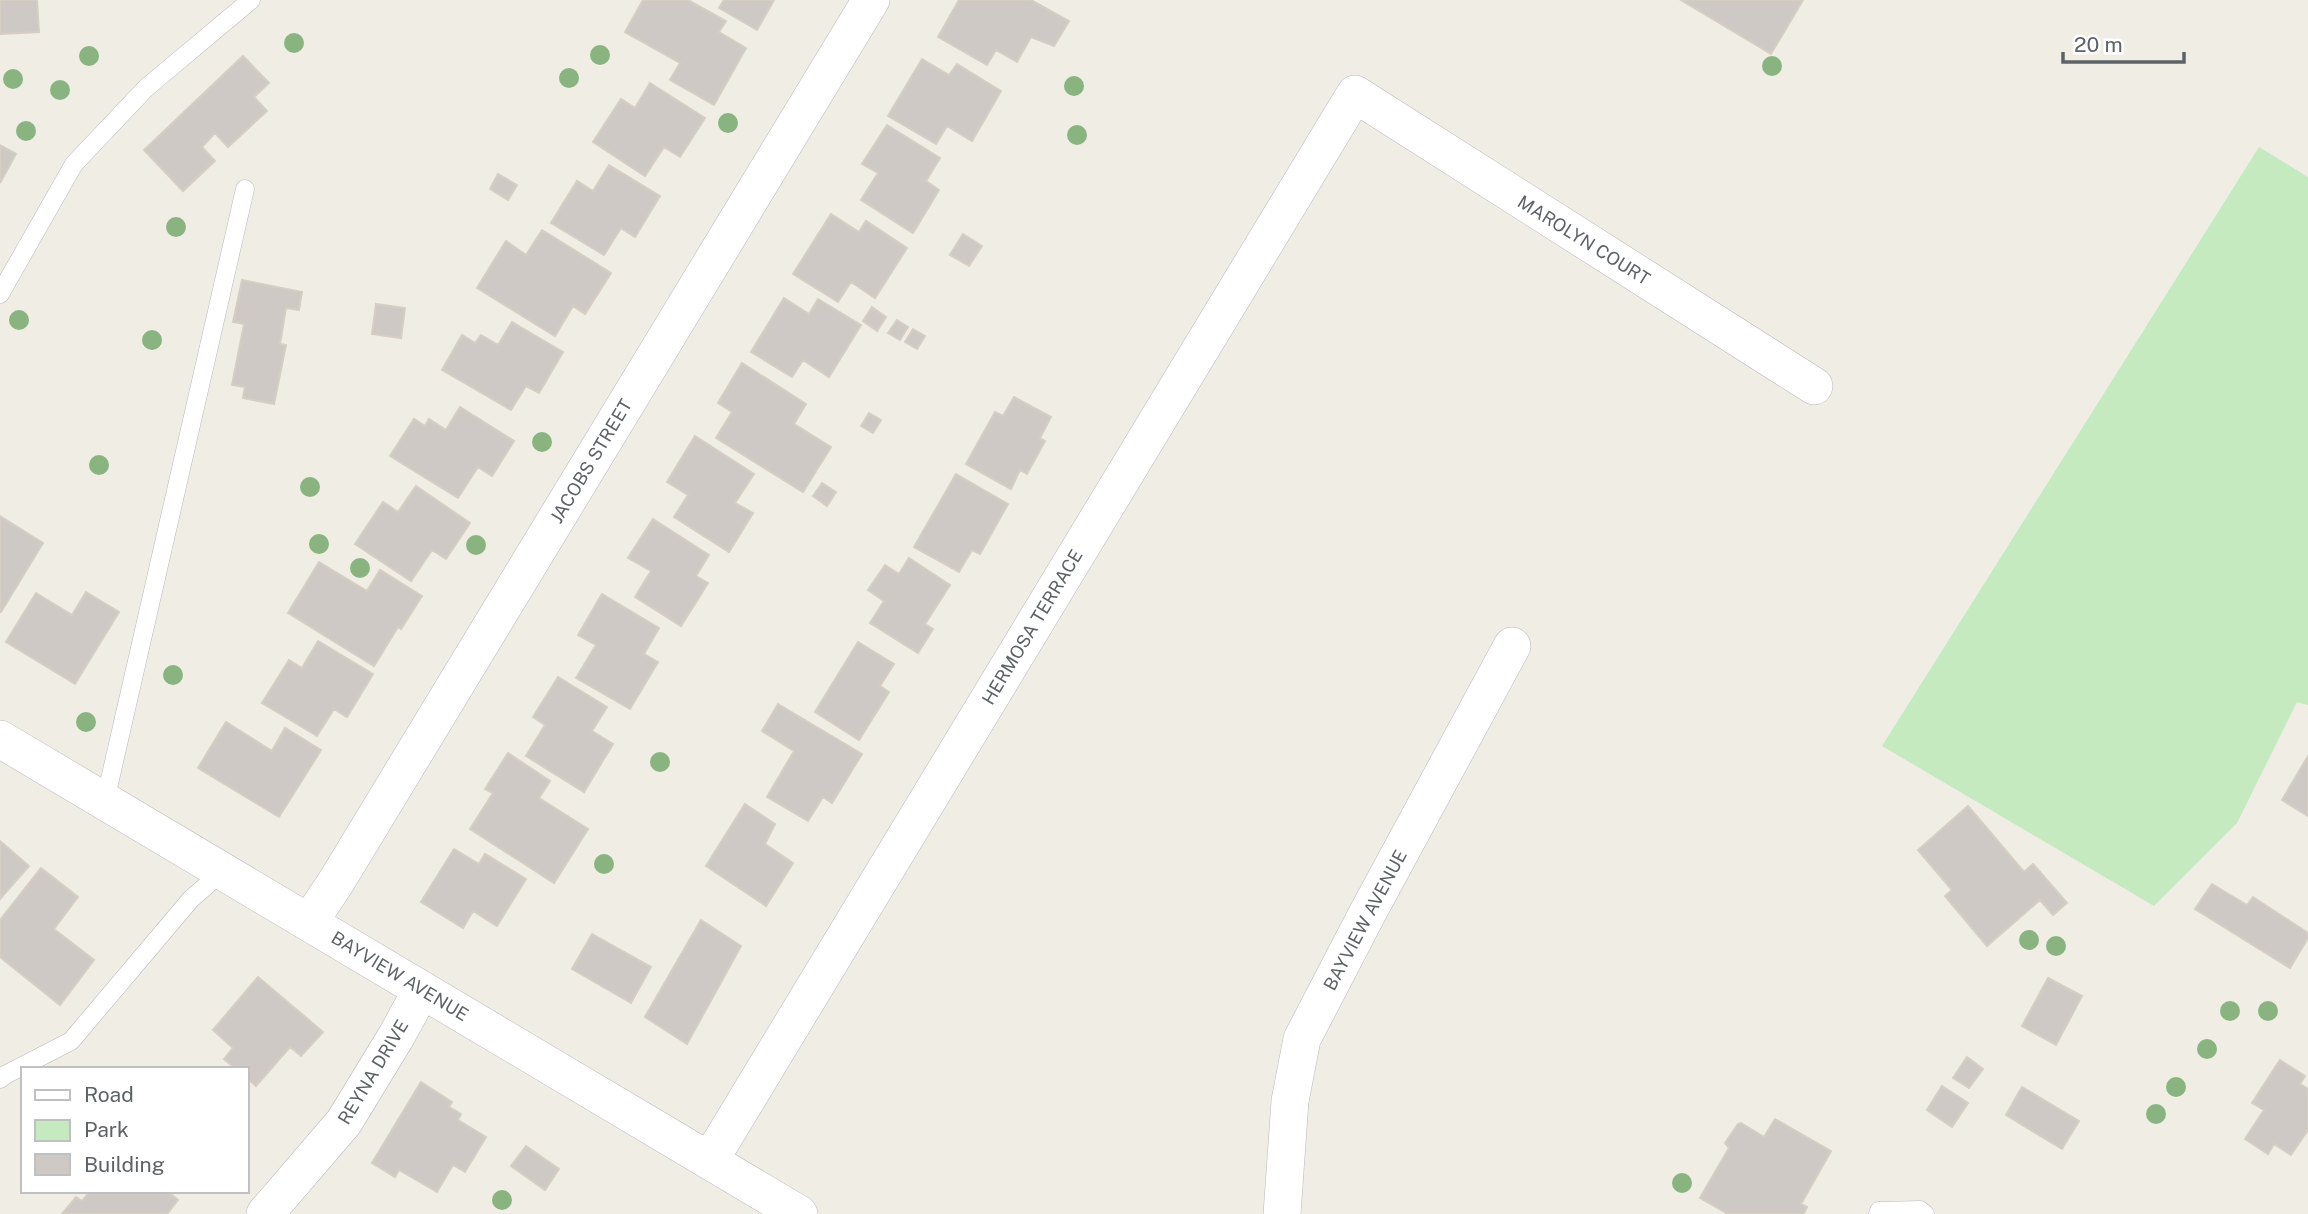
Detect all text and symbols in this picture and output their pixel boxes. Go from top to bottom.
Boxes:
scale bar [2063,21,2184,65]
text: 20 m [2074,32,2123,57]
street label: MAROLYN COURT [1514,191,1654,289]
street label: JACOBS STREET [546,395,636,527]
street label: HERMOSA TERRACE [977,546,1087,708]
street label: BAYVIEW AVENUE [1319,846,1411,994]
street label: BAYVIEW AVENUE [328,927,472,1025]
street label: REYNA DRIVE [334,1016,412,1128]
legend [21,1067,248,1193]
text: Road [84,1082,134,1107]
text: Park [84,1117,129,1142]
text: Building [84,1152,165,1177]

